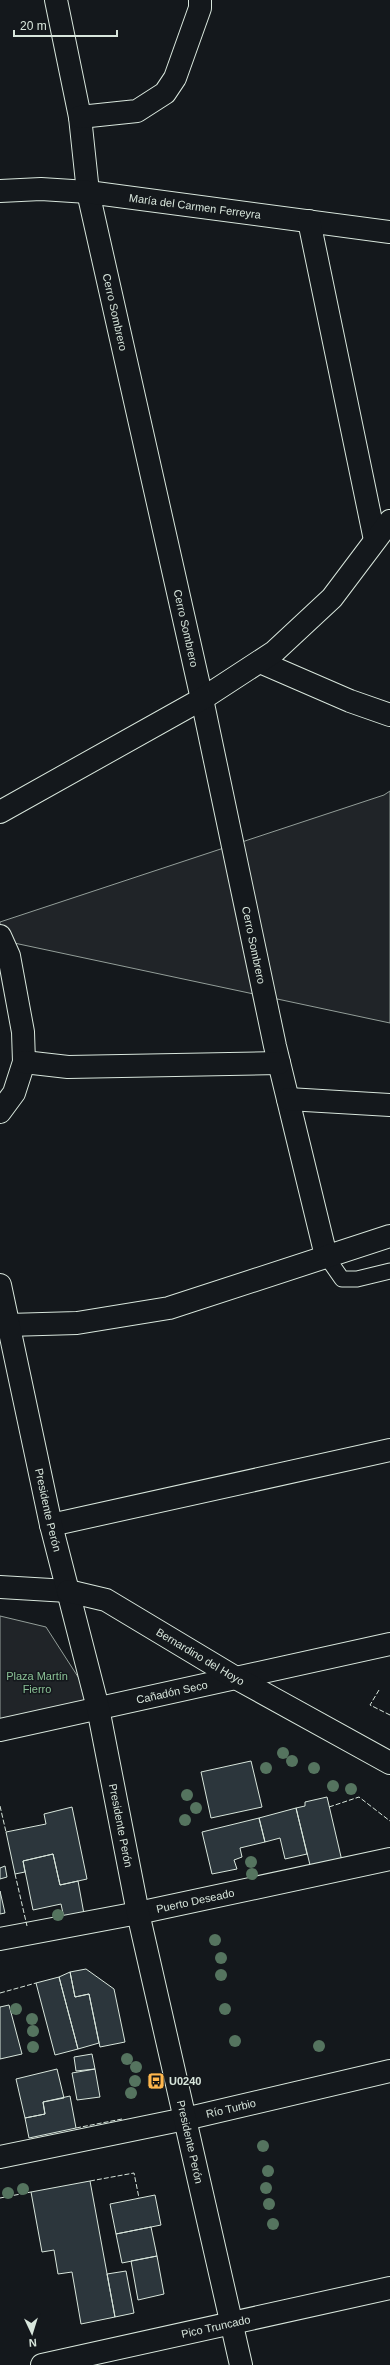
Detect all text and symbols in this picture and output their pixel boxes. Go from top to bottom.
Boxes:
scale bar [14,12,117,38]
text: 20 m [20,19,47,33]
street label: María del Carmen Ferreyra [128,191,262,221]
street label: Cerro Sombrero [100,272,130,352]
street label: Cerro Sombrero [172,588,201,668]
street label: Cerro Sombrero [240,905,268,985]
street label: Presidente Perón [33,1467,64,1553]
street label: Bernardino del Hoyo [154,1626,246,1687]
park label: Plaza Martín Fierro [6,1670,68,1695]
street label: Cañadón Seco [135,1678,209,1706]
street label: Presidente Perón [107,1783,135,1868]
street label: Puerto Deseado [155,1887,235,1915]
bus stop icon: U0240 [146,2071,166,2091]
place label: U0240 [169,2075,201,2087]
street label: Río Turbio [205,2097,257,2120]
street label: Presidente Perón [175,2099,205,2185]
north arrow [12,2313,52,2353]
street label: Pico Truncado [180,2313,251,2340]
text: N [28,2337,37,2349]

